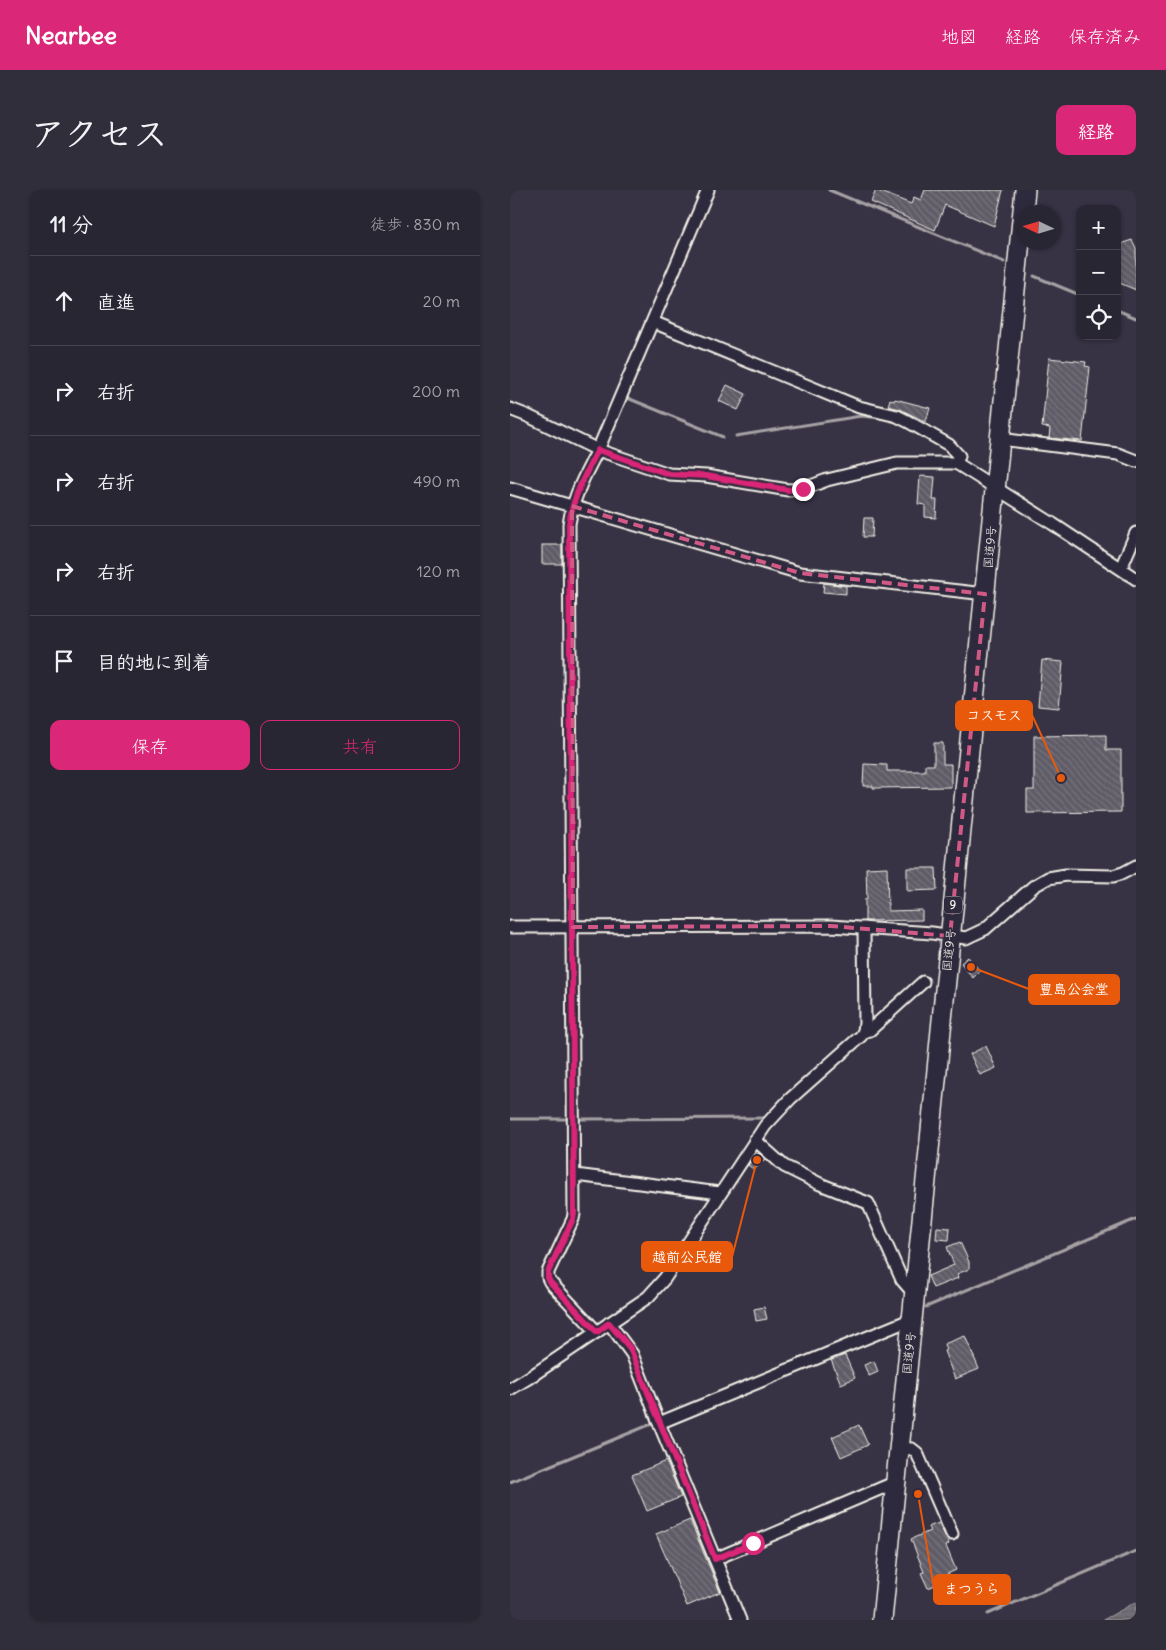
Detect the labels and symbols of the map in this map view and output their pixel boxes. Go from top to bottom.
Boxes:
north arrow [1016,205,1061,250]
route end [792,478,815,501]
street label: 国道9号 [980,525,999,569]
callout: コスモス [956,701,1032,730]
text: コスモス [966,706,1022,724]
road number: 9 [944,896,962,914]
street label: 国道9号 [939,928,958,972]
callout: 豊島公会堂 [1029,975,1119,1004]
text: 豊島公会堂 [1039,980,1109,998]
callout: 越前公民館 [642,1242,732,1271]
text: 越前公民館 [652,1248,722,1266]
street label: 国道9号 [899,1331,918,1375]
route start [742,1532,765,1555]
callout: まつうら [934,1575,1010,1604]
text: まつうら [944,1580,1000,1598]

